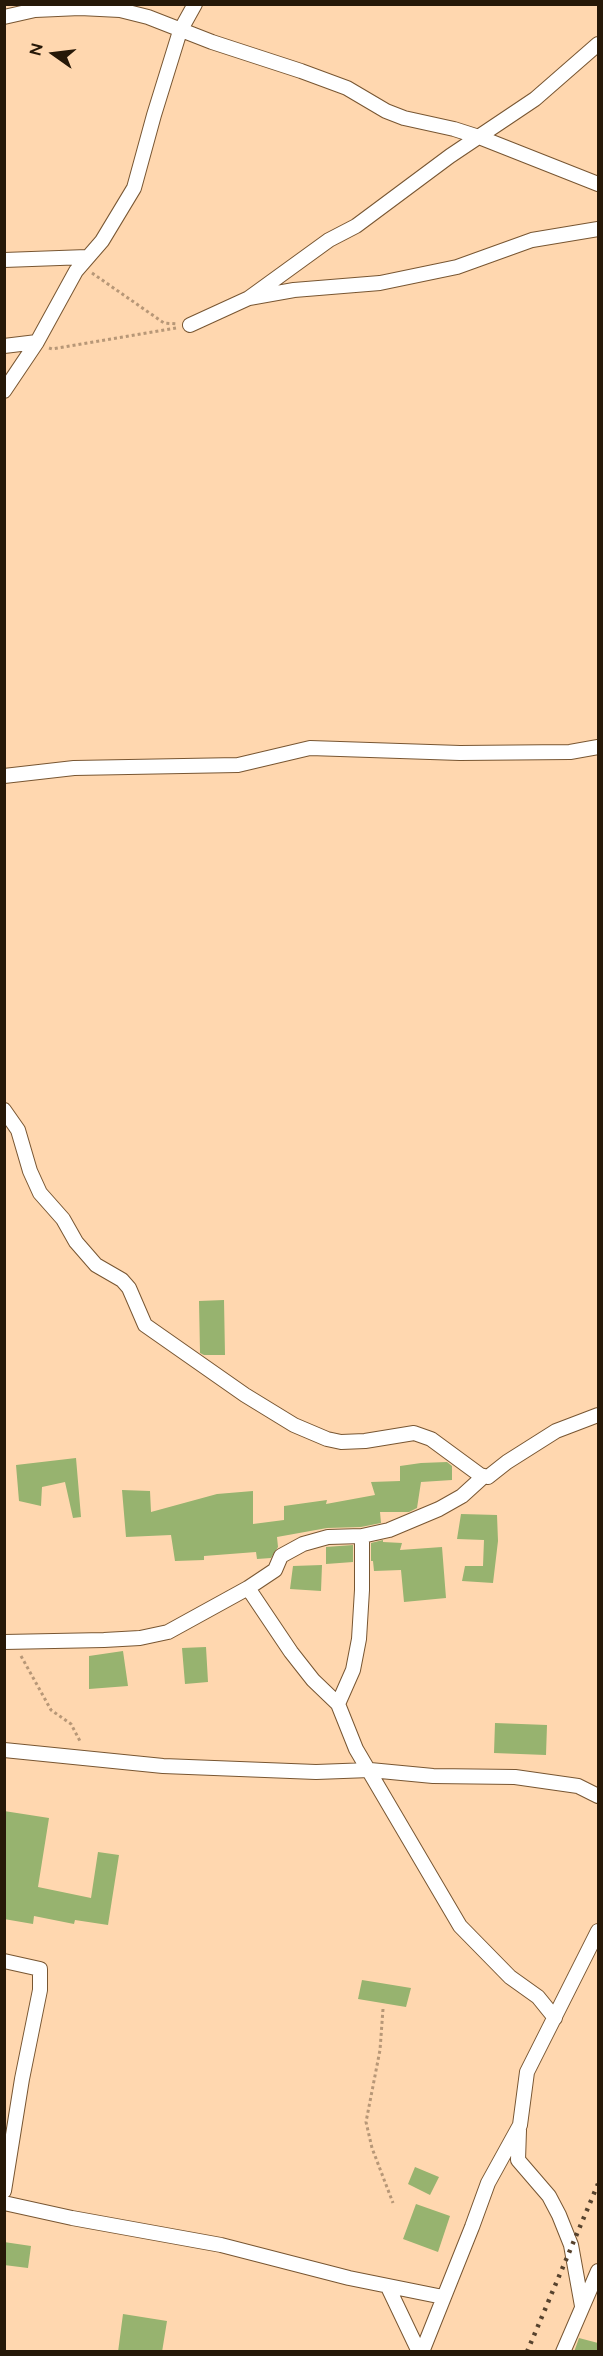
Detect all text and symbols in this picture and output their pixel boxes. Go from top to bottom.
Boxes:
north arrow [24,24,84,84]
text: N [25,41,47,58]

